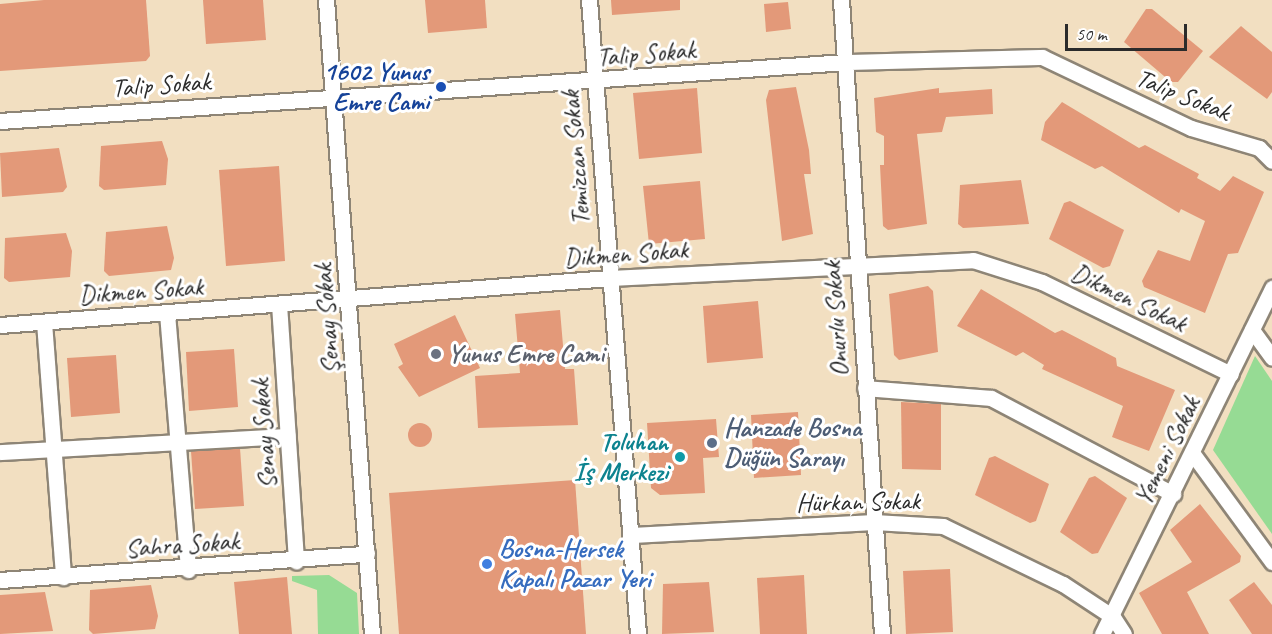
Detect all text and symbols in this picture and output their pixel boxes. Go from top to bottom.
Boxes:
scale bar [1068,12,1190,50]
text: 50 m [1076,23,1107,45]
street label: Talip Sokak [596,34,696,74]
place label: 1602 Yunus Emre Cami [324,56,429,118]
street label: Talip Sokak [1132,62,1234,128]
street label: Talip Sokak [111,66,211,104]
marker: 1602 Yunus Emre Cami [434,80,448,94]
street label: Temizcan Sokak [555,89,597,227]
street label: Dikmen Sokak [564,234,688,274]
street label: Dikmen Sokak [1067,257,1191,339]
street label: Onurlu Sokak [816,261,856,377]
street label: Şenay Sokak [308,263,346,375]
street label: Dikmen Sokak [79,271,203,311]
place label: Yunus Emre Cami [448,338,603,370]
marker: Yunus Emre Cami [429,347,443,361]
street label: Senay Sokak [245,379,283,489]
street label: Yemeni Sokak [1127,392,1207,510]
place label: Hanzade Bosna Düğün Sarayı [724,412,861,473]
place label: Toluhan İş Merkezi [574,426,668,488]
marker: Hanzade Bosna Düğün Sarayı [705,436,719,450]
marker: Toluhan İş Merkezi [673,450,687,464]
street label: Hürkan Sokak [796,485,920,519]
street label: Sahra Sokak [125,526,239,564]
place label: Bosna-Hersek Kapalı Pazar Yeri [499,533,651,594]
marker: Bosna-Hersek Kapalı Pazar Yeri [480,557,494,571]

